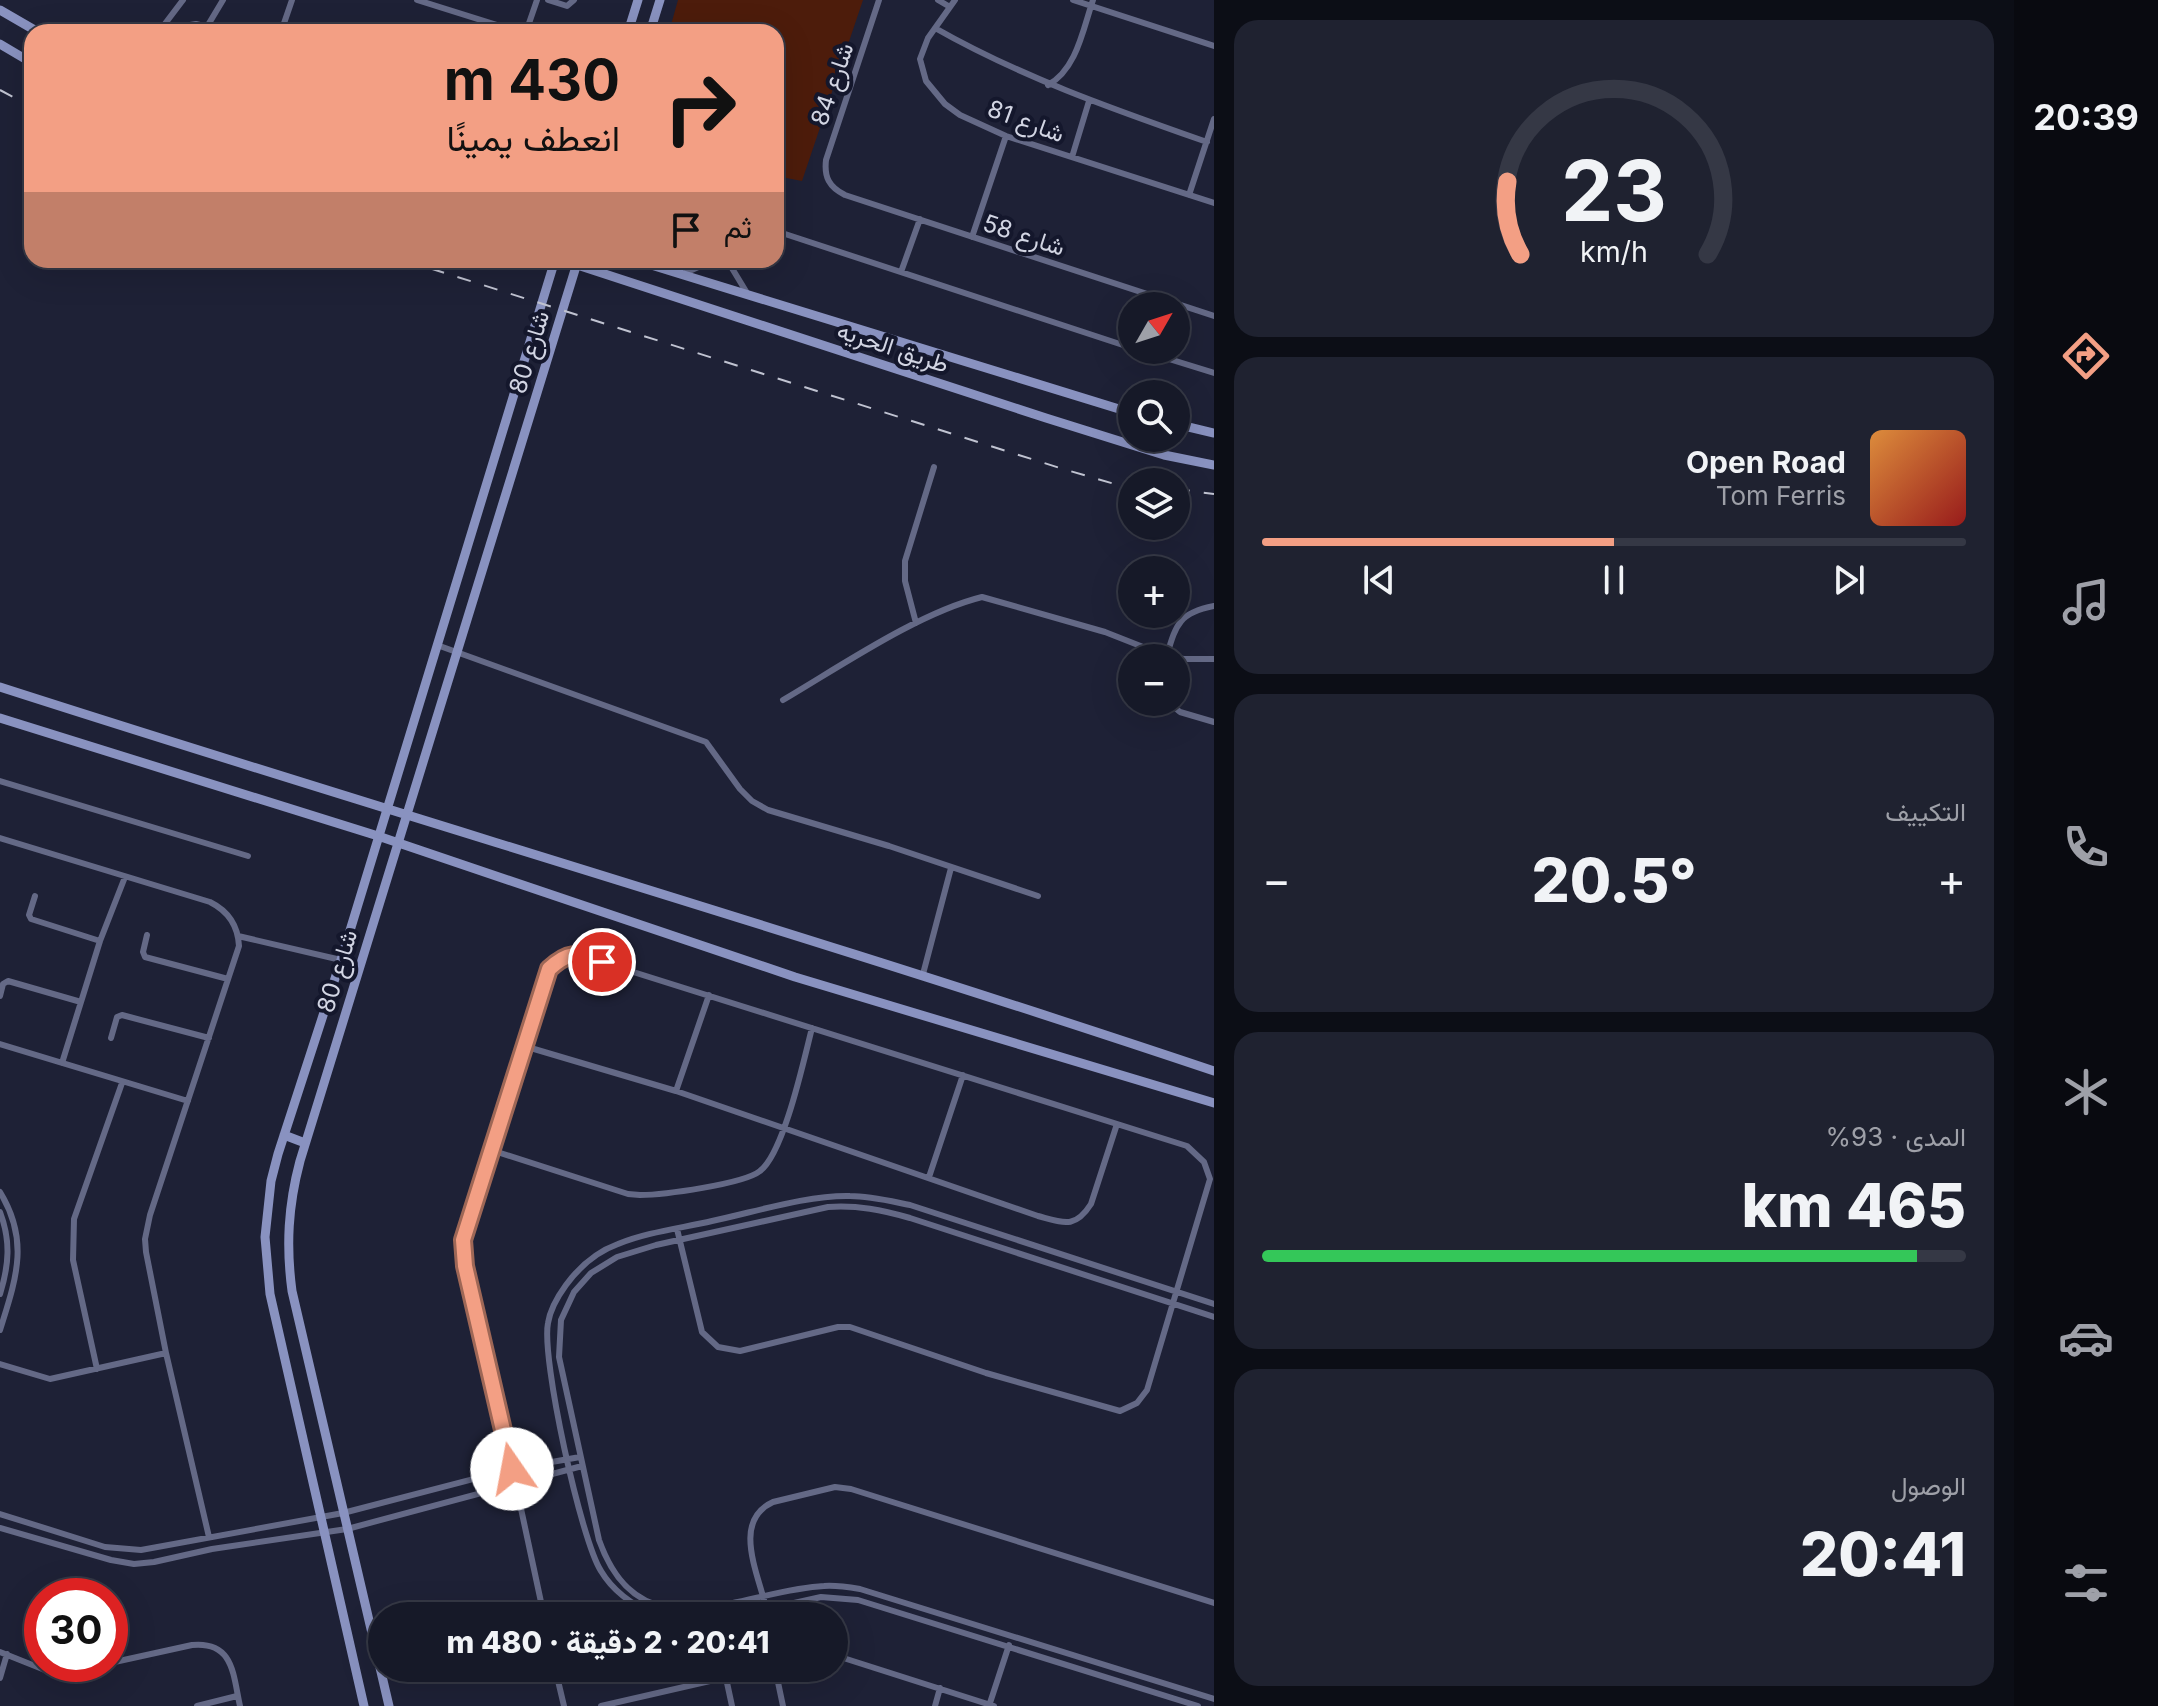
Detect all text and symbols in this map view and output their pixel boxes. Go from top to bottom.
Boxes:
street label: شارع 84 [804,39,862,130]
text: 430 m [444,46,620,114]
icon: right [648,56,752,160]
street label: شارع 81 [983,94,1068,150]
text: 20:39 [2033,95,2139,139]
text: انعطف يمينًا [446,116,620,160]
text: 23 [1561,139,1667,240]
icon: arrive [664,208,708,252]
street label: شارع 58 [979,208,1069,264]
text: ثم [724,209,752,245]
text: km/h [1580,234,1648,269]
north arrow [1118,292,1190,364]
map controls [1118,292,1190,716]
street label: شارع 80 [503,307,557,397]
street label: طريق الحريه [833,315,952,380]
icon: directions [2058,328,2114,384]
button: search [1118,380,1190,452]
text: Open Road [1686,444,1846,480]
button: layers [1118,468,1190,540]
text: Tom Ferris [1716,480,1846,511]
button: + [1118,556,1190,628]
icon: previous [1357,558,1401,602]
icon: pause [1592,558,1636,602]
icon: next [1827,558,1871,602]
icon: music [2058,574,2114,630]
button: − [1118,644,1190,716]
text: التكييف [1885,796,1966,827]
icon: phone [2058,819,2114,875]
text: 20.5° [1531,844,1697,916]
text: − [1262,853,1291,907]
text: + [1937,853,1966,907]
street label: شارع 80 [311,926,365,1016]
pin [568,928,636,996]
icon: arrive [580,940,624,984]
icon: climate [2058,1064,2114,1120]
text: المدى · 93% [1826,1121,1966,1152]
text: 465 km [1742,1169,1966,1241]
icon: car [2058,1310,2114,1366]
position arrow [470,1427,554,1511]
text: الوصول [1891,1470,1966,1501]
text: 20:41 [1800,1518,1966,1590]
icon: filters [2058,1555,2114,1611]
speed limit sign: 30 [24,1578,128,1682]
text: 20:41 · 2 دقيقة · 480 m [447,1624,769,1660]

